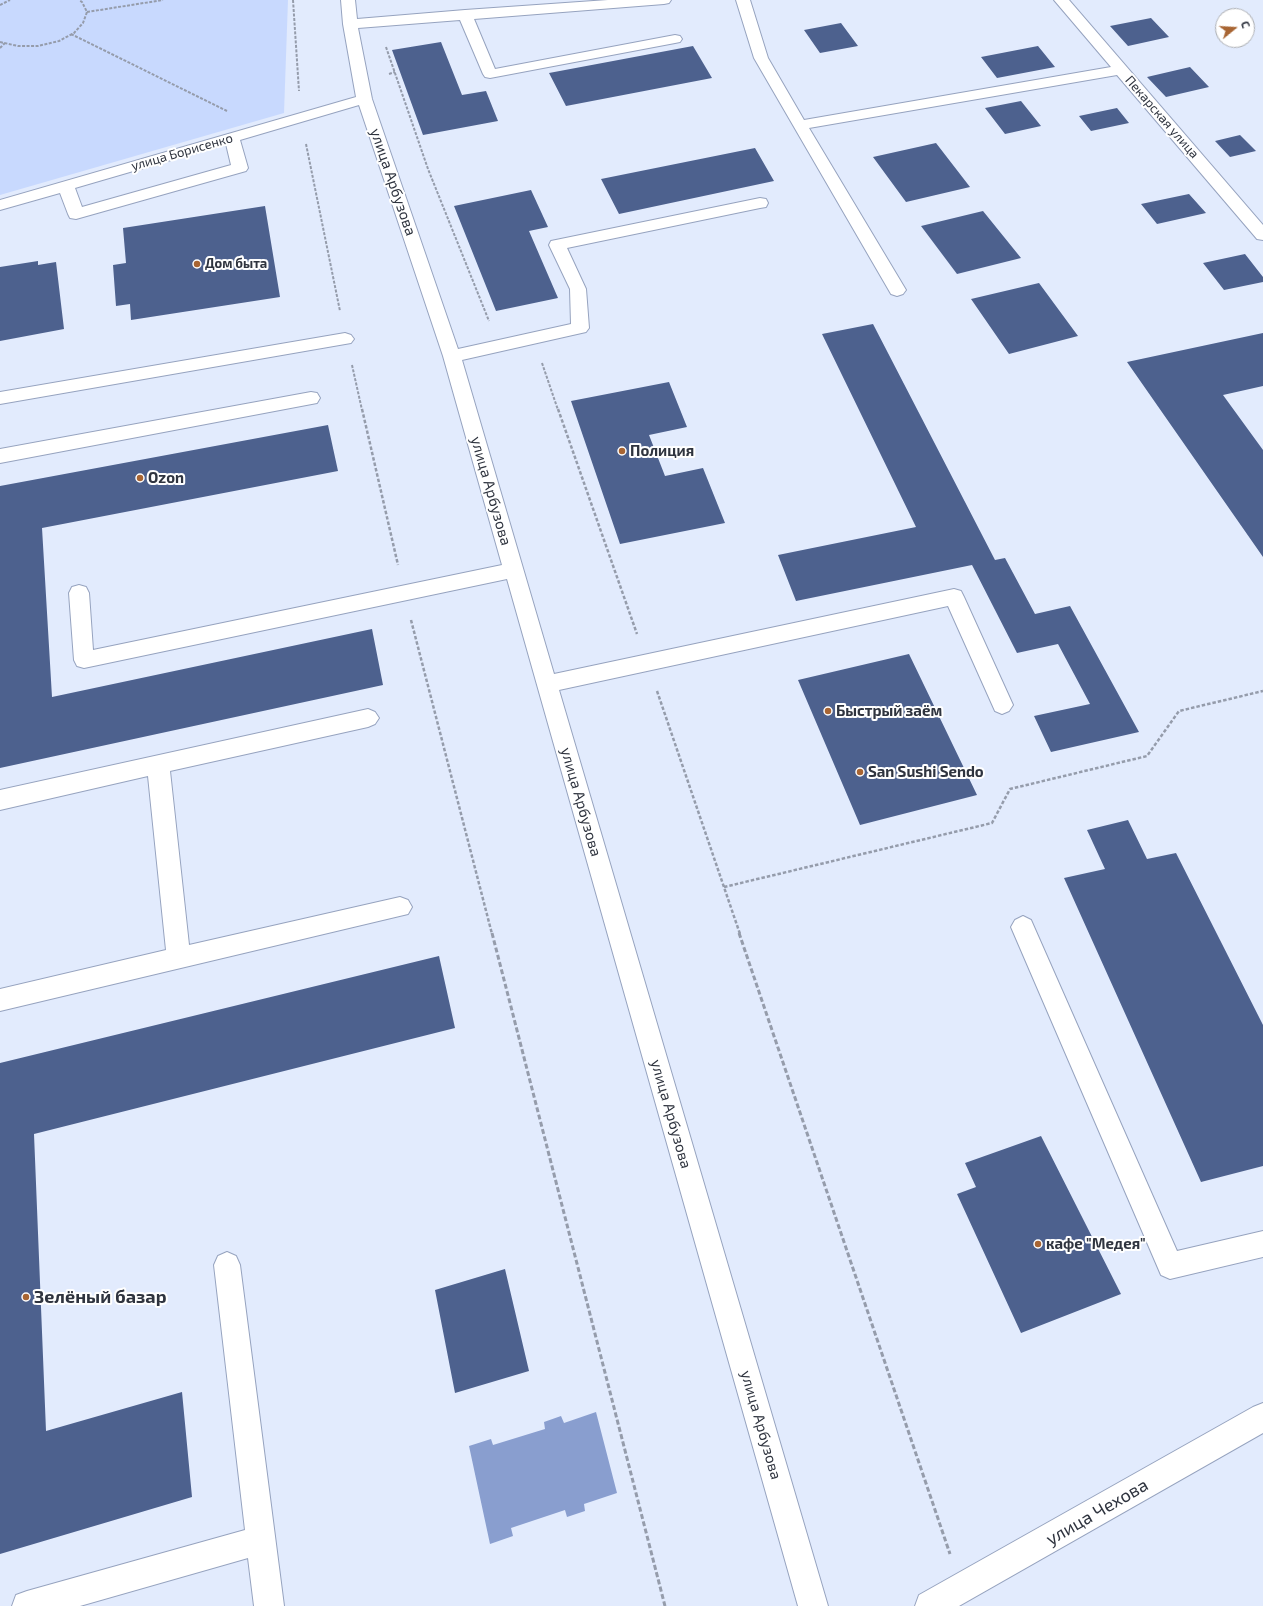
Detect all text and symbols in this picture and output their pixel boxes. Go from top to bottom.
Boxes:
north arrow [1215,8,1255,48]
text: С [1239,19,1253,30]
street label: Пекарская улица [1122,73,1202,161]
street label: улица Арбузова [366,126,420,238]
street label: улица Борисенко [129,130,235,174]
place label: Дом быта [205,256,267,272]
marker: Дом быта [192,259,202,269]
street label: улица Арбузова [467,435,515,547]
place label: Полиция [630,442,694,460]
marker: Полиция [617,446,627,456]
place label: Ozon [148,469,184,487]
marker: Ozon [135,473,145,483]
place label: Быстрый заём [836,702,942,720]
marker: Быстрый заём [823,706,833,716]
street label: улица Арбузова [557,746,605,858]
place label: San Sushi Sendo [868,763,984,781]
marker: San Sushi Sendo [855,767,865,777]
street label: улица Арбузова [647,1058,695,1170]
place label: кафе "Медея" [1046,1235,1146,1253]
marker: кафе "Медея" [1033,1239,1043,1249]
place label: Зелёный базар [34,1286,166,1308]
marker: Зелёный базар [21,1292,31,1302]
street label: улица Арбузова [737,1369,785,1481]
street label: улица Чехова [1042,1474,1152,1550]

